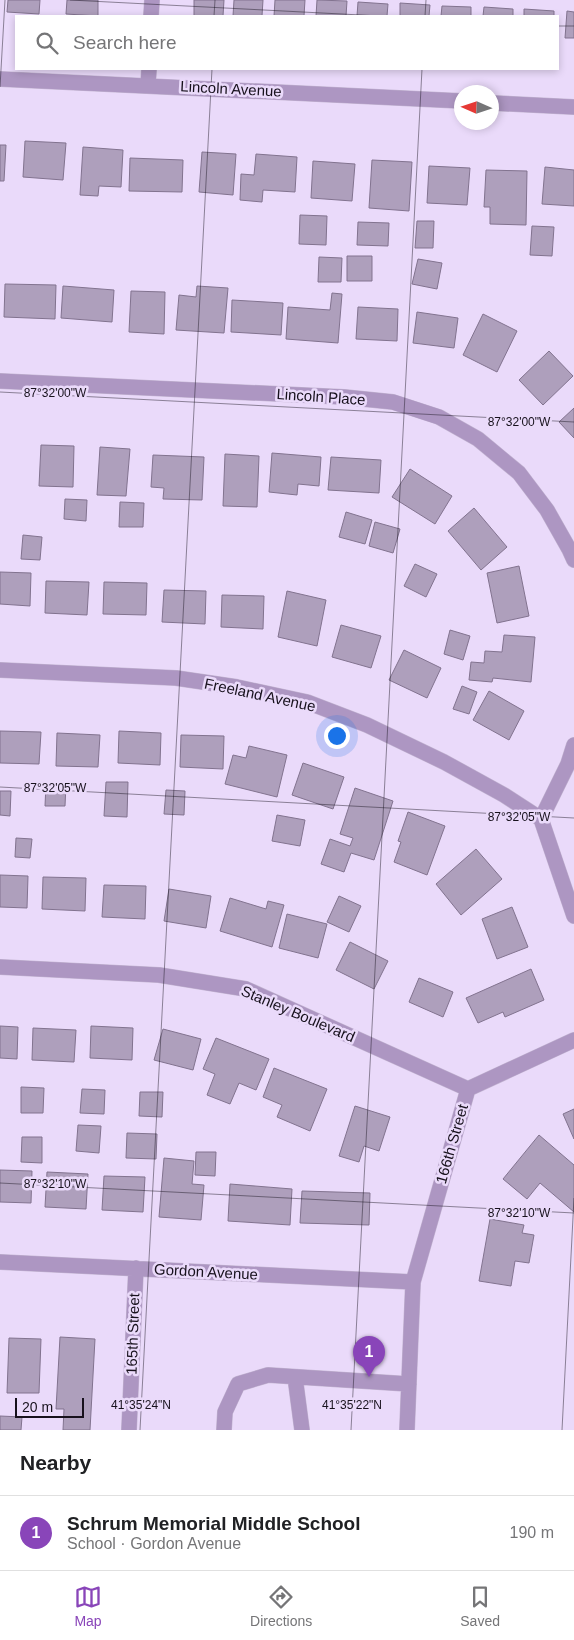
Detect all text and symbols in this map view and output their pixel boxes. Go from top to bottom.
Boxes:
search box [15,15,559,70]
icon: search [33,29,61,57]
text: Search here [73,32,177,53]
street label: Lincoln Avenue [180,77,282,100]
north arrow [454,85,499,130]
street label: Lincoln Place [276,385,366,408]
text: 87°32'00"W [24,386,87,400]
text: 87°32'00"W [488,415,551,429]
street label: Freeland Avenue [203,674,317,715]
your location [324,723,350,749]
text: 87°32'05"W [24,781,87,795]
text: 87°32'05"W [488,810,551,824]
street label: Stanley Boulevard [239,982,358,1045]
street label: 166th Street [432,1101,471,1185]
text: 87°32'10"W [24,1177,87,1191]
text: 87°32'10"W [488,1206,551,1220]
street label: Gordon Avenue [154,1260,258,1283]
street label: 165th Street [123,1292,142,1375]
pin: 1 [353,1336,385,1377]
scale bar [15,1395,84,1418]
text: 41°35'24"N [111,1398,171,1412]
text: 41°35'22"N [322,1398,382,1412]
text: 20 m [22,1399,53,1415]
text: Nearby [20,1451,91,1474]
text: Schrum Memorial Middle School [67,1513,361,1534]
text: 1 [32,1524,40,1541]
text: 190 m [510,1524,554,1541]
text: School · Gordon Avenue [67,1535,241,1552]
tab: Map [74,1583,102,1629]
tab: Directions [250,1583,312,1629]
tab: Saved [460,1583,500,1629]

